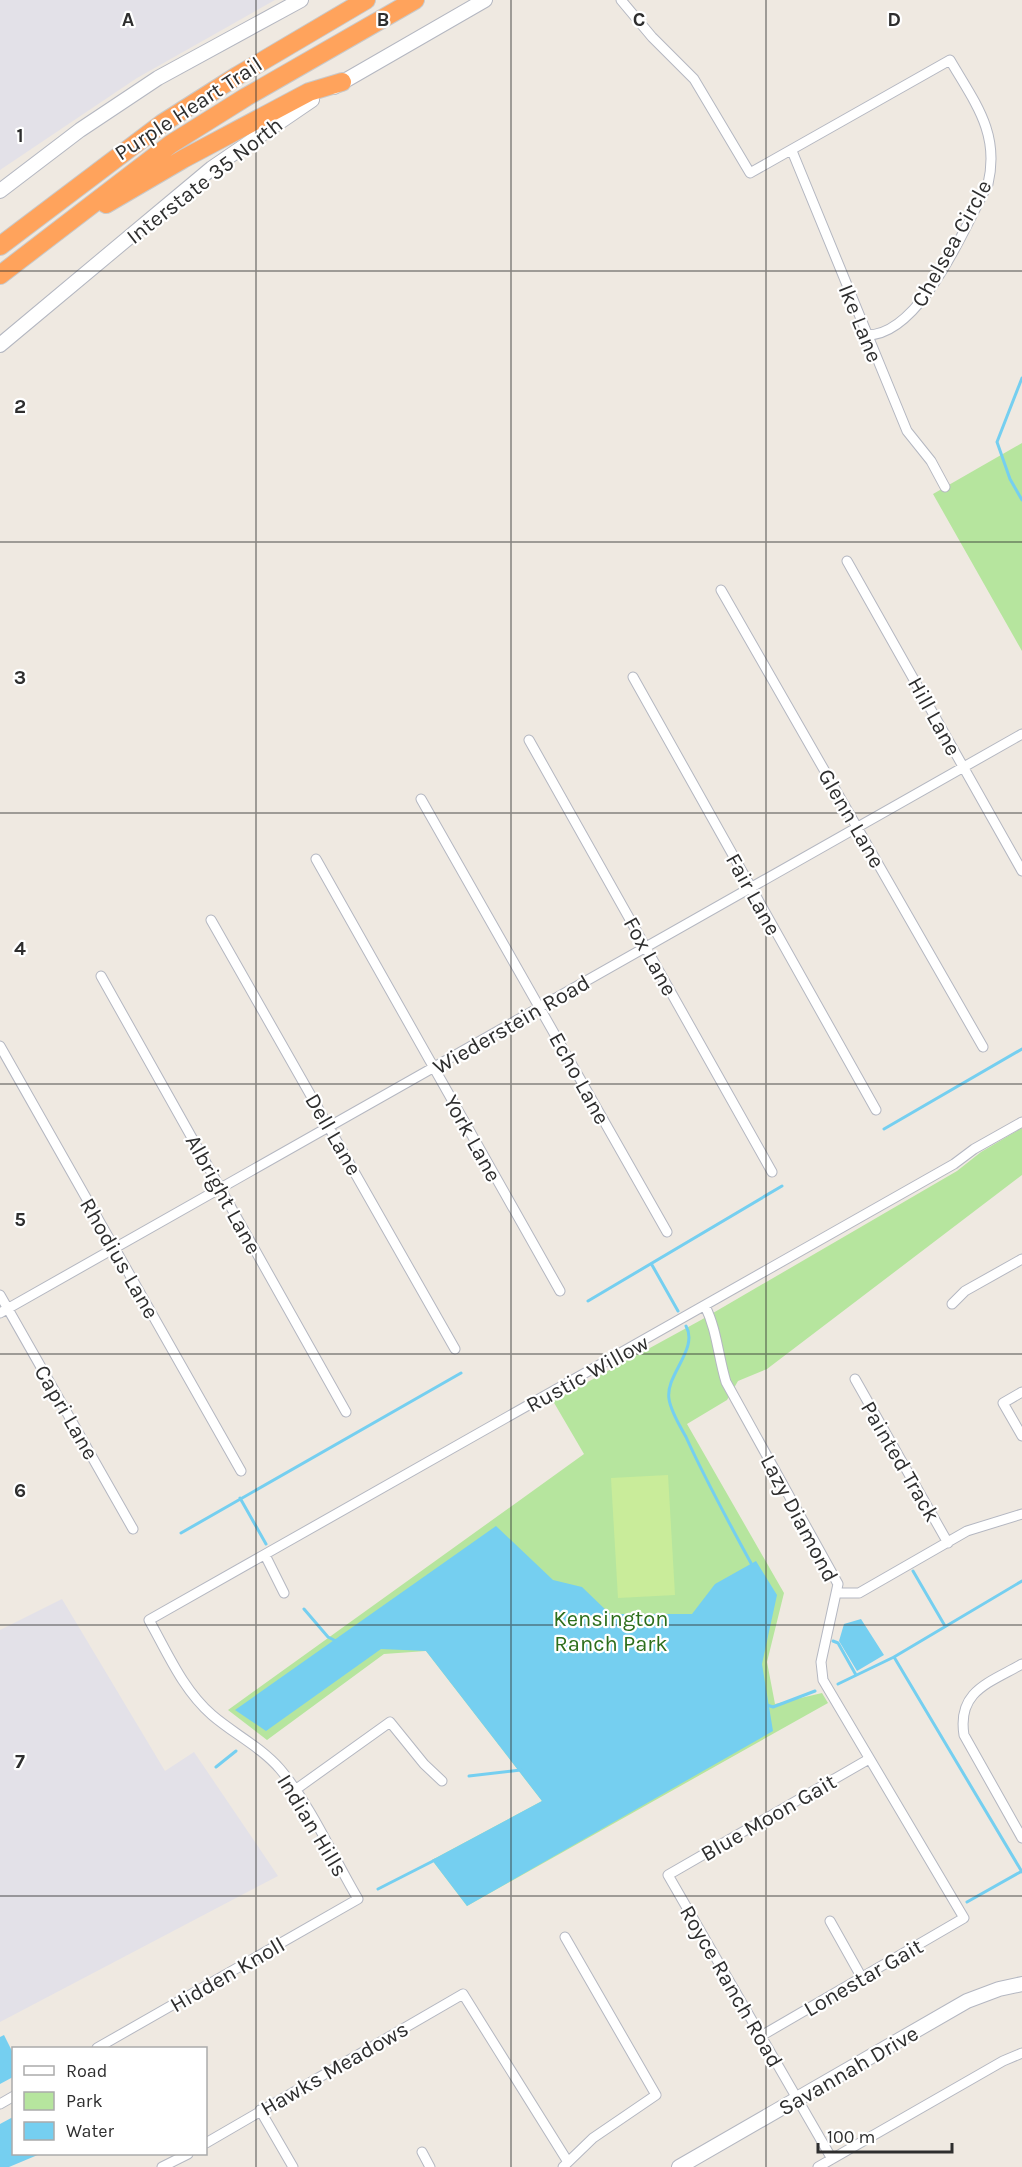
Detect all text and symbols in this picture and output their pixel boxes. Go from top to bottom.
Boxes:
text: A [122,8,135,31]
text: B [377,8,389,31]
text: C [633,8,645,31]
text: D [887,8,901,31]
street label: Purple Heart Trail [110,51,267,166]
street label: Interstate 35 North [121,112,288,250]
text: 1 [16,124,24,147]
street label: Chelsea Circle [906,175,997,312]
street label: Ike Lane [833,280,887,366]
text: 2 [14,395,26,418]
text: 3 [14,666,26,689]
street label: Hill Lane [902,673,966,760]
street label: Glenn Lane [812,764,890,873]
street label: Fair Lane [720,849,786,940]
street label: Fox Lane [618,912,682,1001]
text: 4 [14,937,26,960]
street label: Wiederstein Road [429,969,594,1080]
street label: Echo Lane [543,1028,615,1129]
street label: Dell Lane [299,1089,367,1180]
street label: York Lane [438,1091,507,1186]
street label: Albright Lane [180,1130,267,1259]
street label: Rhodius Lane [74,1193,164,1324]
text: 5 [14,1208,26,1231]
street label: Rustic Willow [522,1329,653,1418]
street label: Capri Lane [29,1360,104,1465]
street label: Painted Track [855,1396,945,1527]
street label: Lazy Diamond [755,1450,844,1587]
text: 6 [14,1479,26,1502]
park label: Kensington Ranch Park [553,1606,669,1657]
text: 7 [15,1750,25,1773]
street label: Blue Moon Gait [696,1769,841,1867]
street label: Indian Hills [271,1770,353,1881]
street label: Royce Ranch Road [674,1901,788,2072]
street label: Hidden Knoll [166,1932,289,2018]
street label: Lonestar Gait [799,1933,928,2022]
street label: Hawks Meadows [256,2016,413,2122]
street label: Savannah Drive [774,2020,923,2121]
legend [12,2047,207,2155]
text: Road [66,2060,107,2082]
text: Park [66,2090,103,2112]
scale bar [818,2116,952,2154]
text: Water [66,2120,114,2142]
text: 100 m [827,2126,875,2148]

